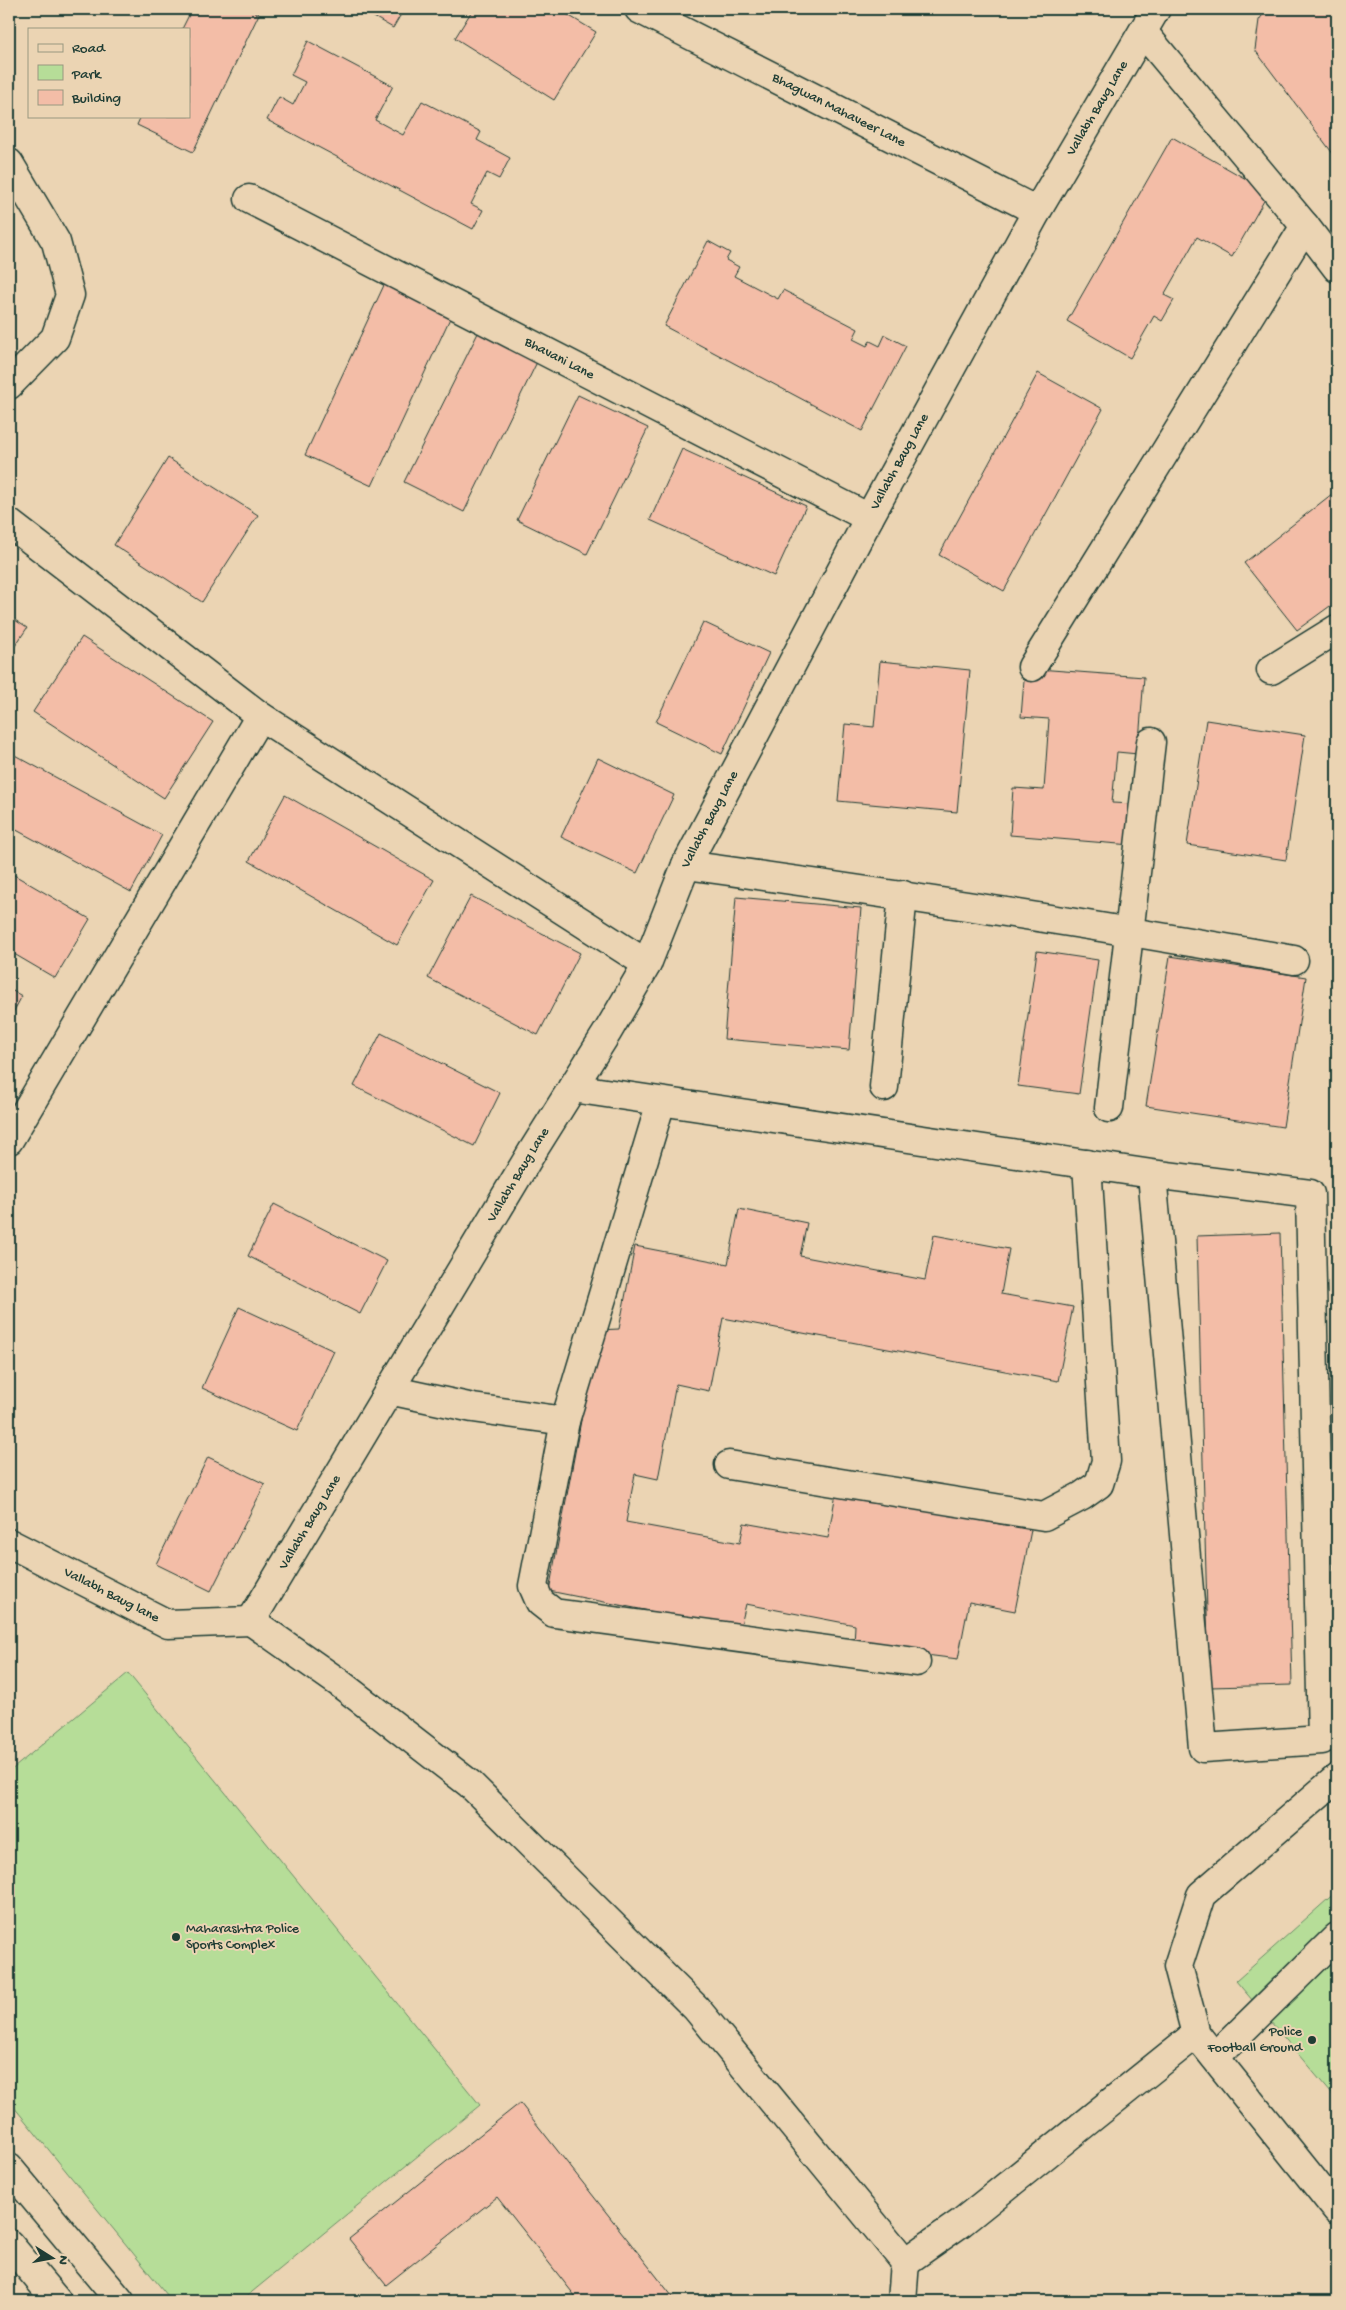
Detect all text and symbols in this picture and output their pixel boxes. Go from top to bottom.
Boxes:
legend [28,28,190,118]
text: Road [72,40,106,58]
street label: Vallabh Baug Lane [1062,57,1132,160]
text: Park [71,66,102,84]
street label: Bhagwan Mahaveer Lane [768,69,909,152]
text: Building [71,90,121,108]
street label: Bhavani Lane [521,333,598,384]
street label: Vallabh Baug Lane [866,410,933,514]
street label: Vallabh Baug Lane [677,767,743,872]
street label: Vallabh Baug Lane [483,1124,554,1226]
street label: Vallabh Baug Lane [275,1471,345,1574]
street label: Vallabh Baug lane [60,1563,163,1627]
place label: Maharashtra Police Sports Complex [186,1921,300,1954]
marker: Maharashtra Police Sports Complex [170,1931,182,1943]
place label: Police Football Ground [1206,2024,1304,2057]
marker: Police Football Ground [1306,2034,1318,2046]
north arrow [28,2232,78,2282]
text: N [53,2254,72,2266]

